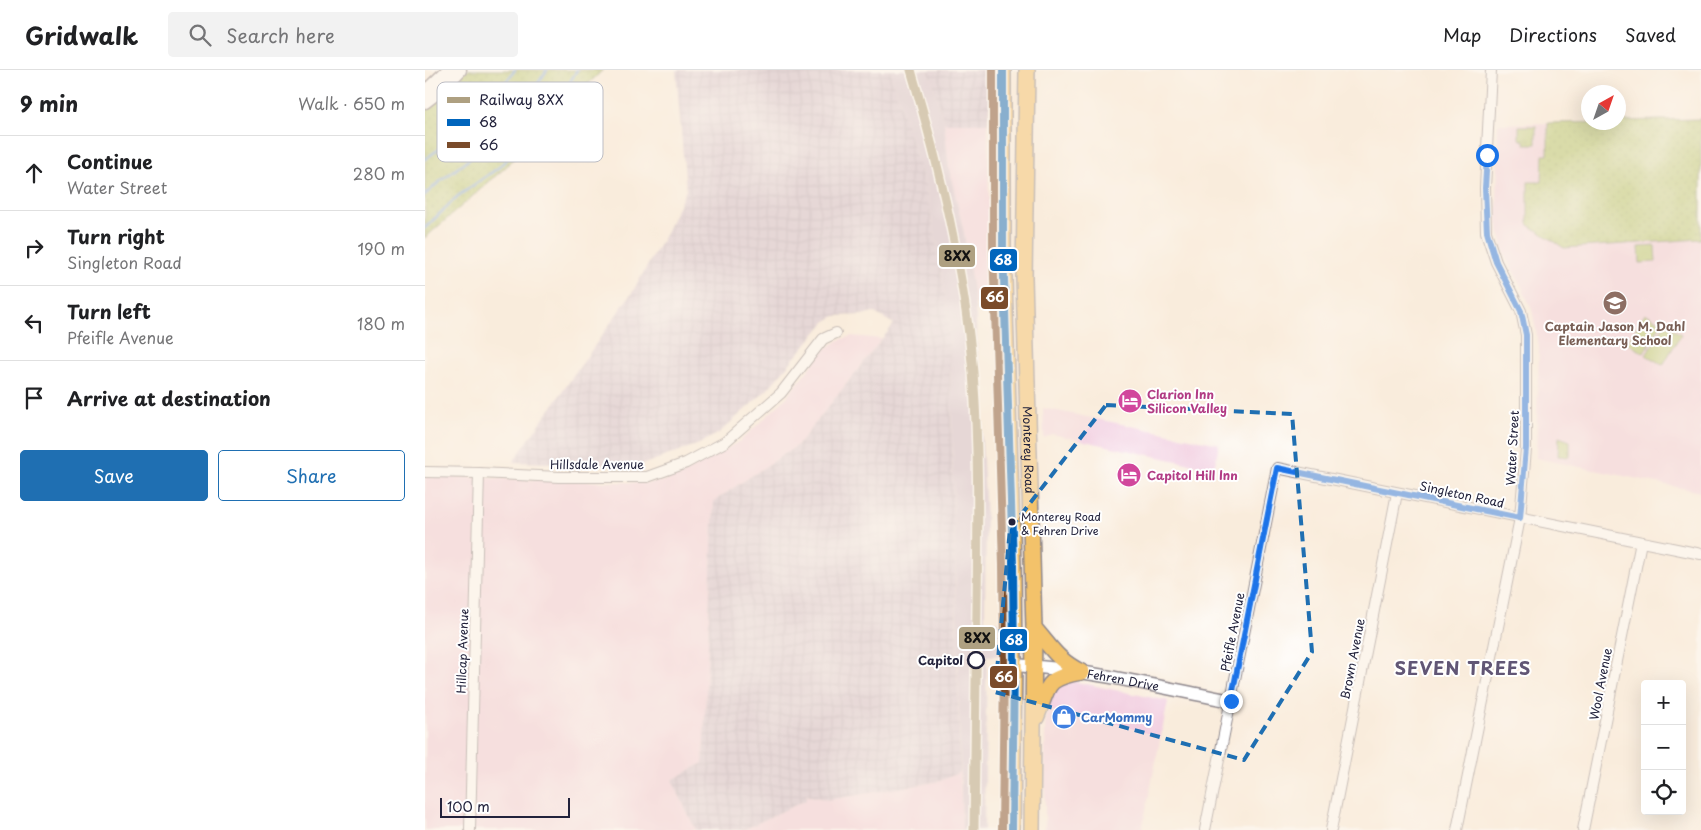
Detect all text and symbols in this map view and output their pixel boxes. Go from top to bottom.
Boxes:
search box [168,12,518,57]
text: Gridwalk [25,17,138,53]
icon: search [186,21,214,49]
text: Search here [226,21,335,49]
text: Map [1443,21,1481,48]
text: Directions [1509,21,1597,48]
text: Saved [1625,21,1676,48]
legend [437,82,603,162]
north arrow [1581,85,1626,130]
text: 9 min [20,87,78,119]
text: Railway 8XX [479,89,564,110]
text: Walk · 650 m [298,91,405,115]
text: 68 [479,111,497,132]
text: 66 [479,134,498,155]
route start [1476,144,1499,167]
text: Continue [67,147,153,175]
icon: ahead [20,159,48,187]
text: 280 m [353,161,405,185]
text: Water Street [67,175,167,199]
text: Turn right [67,222,165,250]
icon: right [20,234,48,262]
text: 190 m [357,236,405,260]
line badge: 8XX [938,244,976,268]
text: 8XX [944,245,971,266]
line badge: 68 [989,248,1018,272]
text: 68 [994,249,1013,270]
text: Singleton Road [67,250,182,274]
line badge: 66 [980,286,1009,310]
text: 66 [986,286,1004,307]
school or university icon: Captain Jason M. Dahl Elementary School [1602,290,1628,316]
text: Turn left [67,297,151,325]
icon: left [20,309,48,337]
text: 180 m [357,311,405,335]
place label: Captain Jason M. Dahl Elementary School [1545,317,1685,349]
text: Pfeifle Avenue [67,325,174,349]
icon: arrive [20,384,48,412]
text: Arrive at destination [67,384,271,412]
place label: Clarion Inn Silicon Valley [1147,385,1227,417]
hotel icon: Clarion Inn Silicon Valley [1117,388,1143,414]
street label: Monterey Road [1019,406,1039,494]
street label: Water Street [1501,410,1523,486]
button: Save [20,450,208,501]
button: Share [218,450,405,501]
street label: Hillsdale Avenue [550,455,644,473]
hotel icon: Capitol Hill Inn [1116,462,1142,488]
place label: Capitol Hill Inn [1147,466,1238,484]
street label: Singleton Road [1418,476,1506,512]
place label: Monterey Road & Fehren Drive [1021,508,1101,539]
marker: Monterey Road & Fehren Drive [1007,517,1017,527]
street label: Pfeifle Avenue [1216,591,1249,673]
street label: Hillcap Avenue [452,608,472,694]
street label: Brown Avenue [1335,616,1369,701]
line badge: 8XX [958,626,996,650]
text: 8XX [964,627,991,648]
line badge: 68 [999,628,1028,652]
text: 68 [1005,629,1024,650]
street label: Wool Avenue [1584,646,1616,722]
place label: Capitol [918,651,963,669]
marker: Capitol [967,651,985,669]
district label: SEVEN TREES [1395,654,1531,681]
street label: Fehren Drive [1086,664,1161,695]
line badge: 66 [989,665,1018,689]
text: 66 [995,666,1013,687]
map controls [1641,680,1686,815]
button: + [1641,680,1686,725]
route end [1220,690,1243,713]
shop icon: CarMommy [1051,704,1077,730]
place label: CarMommy [1081,708,1152,726]
button: − [1641,725,1686,770]
button: locate [1641,770,1686,815]
scale bar [440,795,570,818]
text: 100 m [447,796,490,817]

